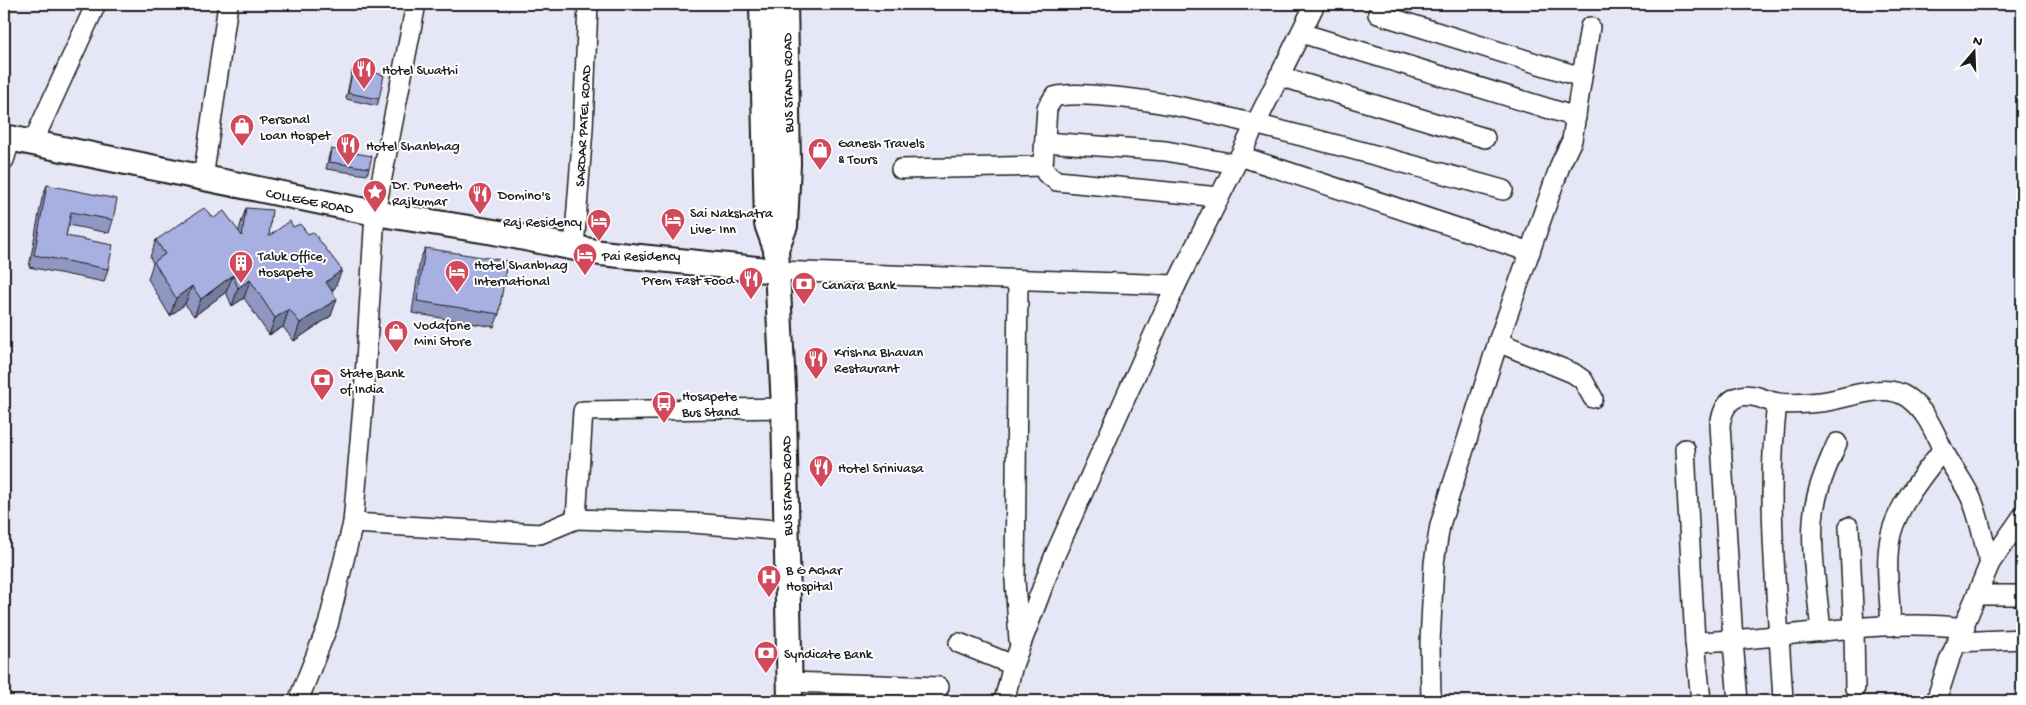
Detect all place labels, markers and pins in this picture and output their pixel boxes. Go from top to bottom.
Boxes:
restaurant icon: Hotel Swathi [351,56,377,90]
place label: Hotel Swathi [382,63,458,80]
place label: Personal Loan Hospet [259,112,332,145]
shop icon: Personal Loan Hospet [229,113,255,147]
restaurant icon: Hotel Shanbhag [335,132,361,166]
place label: Ganesh Travels & Tours [838,136,925,169]
shop icon: Ganesh Travels & Tours [807,137,833,171]
place label: Hotel Shanbhag [366,139,460,156]
place label: Dr. Puneeth Rajkumar [391,178,463,211]
place icon: Dr. Puneeth Rajkumar [362,179,388,213]
restaurant icon: Domino's [467,181,493,215]
place label: Domino's [497,188,551,205]
place label: Sai Nakshatra Live- Inn [690,206,774,239]
hotel icon: Sai Nakshatra Live- Inn [660,207,686,241]
hotel icon: Raj Residency [586,208,612,242]
place label: Raj Residency [503,215,582,232]
hotel icon: Pai Residency [572,242,598,276]
place label: Taluk Office, Hosapete [257,249,327,282]
place label: Pai Residency [601,249,680,266]
building icon: Taluk Office, Hosapete [228,250,254,284]
place label: Hotel Shanbhag International [474,258,568,291]
hotel icon: Hotel Shanbhag International [444,259,470,293]
restaurant icon: Prem Fast Food [738,266,764,300]
bank icon: Canara Bank [791,271,817,305]
place label: Prem Fast Food [641,273,736,290]
place label: Canara Bank [822,278,897,295]
place label: Vodafone Mini Store [413,318,472,351]
shop icon: Vodafone Mini Store [383,319,409,353]
place label: Krishna Bhavan Restaurant [834,345,924,378]
restaurant icon: Krishna Bhavan Restaurant [803,346,829,380]
place label: State Bank of India [340,366,406,399]
bank icon: State Bank of India [309,367,335,401]
place label: Hosapete Bus Stand [681,389,741,422]
bus stop icon: Hosapete Bus Stand [651,390,677,424]
restaurant icon: Hotel Srinivasa [808,454,834,488]
place label: Hotel Srinivasa [838,461,925,478]
place label: B G Achar Hospital [785,563,843,596]
hospital icon: B G Achar Hospital [756,564,782,598]
bank icon: Syndicate Bank [753,640,779,674]
place label: Syndicate Bank [784,647,874,664]

